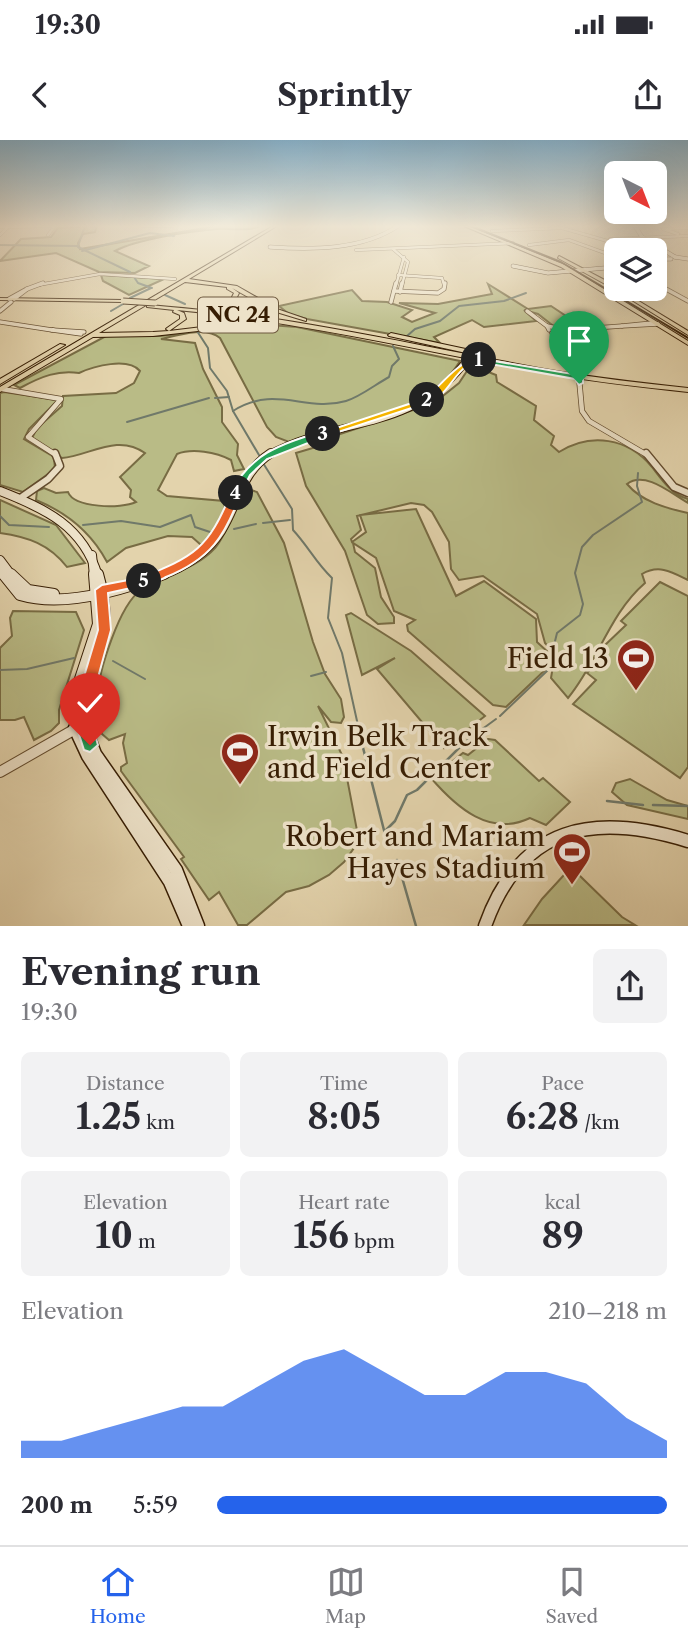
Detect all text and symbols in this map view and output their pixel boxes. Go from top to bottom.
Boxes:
text: 19:30 [35,9,101,41]
text: Sprintly [277,75,411,114]
icon: back [21,76,59,114]
icon: share [629,76,667,114]
north arrow [604,161,667,224]
map controls [604,161,667,301]
button: layers [604,238,667,301]
road number: NC 24 [198,298,278,332]
pin [549,311,609,383]
icon: arrive [560,322,598,360]
pin: 1 [462,342,496,378]
text: 1 [474,348,483,371]
pin: 2 [410,383,444,418]
text: 2 [421,388,432,411]
pin: 3 [306,416,340,452]
text: 3 [317,422,328,445]
pin: 4 [218,476,254,510]
text: 4 [230,481,241,504]
pin: 5 [127,564,162,598]
text: 5 [138,569,149,592]
sports icon: Field 13 [615,637,657,692]
place label: Field 13 [507,641,609,675]
pin [60,673,120,745]
icon: check [71,684,109,722]
place label: Irwin Belk Track and Field Center [267,719,491,785]
sports icon: Irwin Belk Track and Field Center [219,731,261,786]
place label: Robert and Mariam Hayes Stadium [285,819,545,885]
sports icon: Robert and Mariam Hayes Stadium [551,831,593,886]
text: Evening run [21,948,261,995]
button: share [593,949,667,1023]
text: 19:30 [21,998,78,1026]
text: Distance [86,1072,165,1095]
text: Time [320,1072,368,1095]
text: Pace [541,1072,584,1095]
text: 1.25 [76,1095,141,1138]
text: 8:05 [307,1095,381,1138]
text: 6:28 [506,1095,579,1138]
text: km [141,1111,175,1134]
text: /km [579,1111,620,1134]
text: Elevation [83,1191,168,1214]
text: Heart rate [298,1191,390,1214]
text: kcal [545,1191,581,1214]
text: 10 [95,1214,133,1257]
text: 156 [293,1214,349,1257]
text: 89 [541,1214,584,1257]
text: m [133,1230,156,1253]
text: bpm [349,1230,395,1253]
text: Elevation [21,1297,124,1325]
text: 210–218 m [548,1297,667,1325]
text: 200 m [21,1491,93,1519]
text: 5:59 [133,1491,178,1519]
tab: Home [90,1563,146,1628]
tab: Map [325,1563,366,1628]
tab: Saved [545,1563,598,1628]

